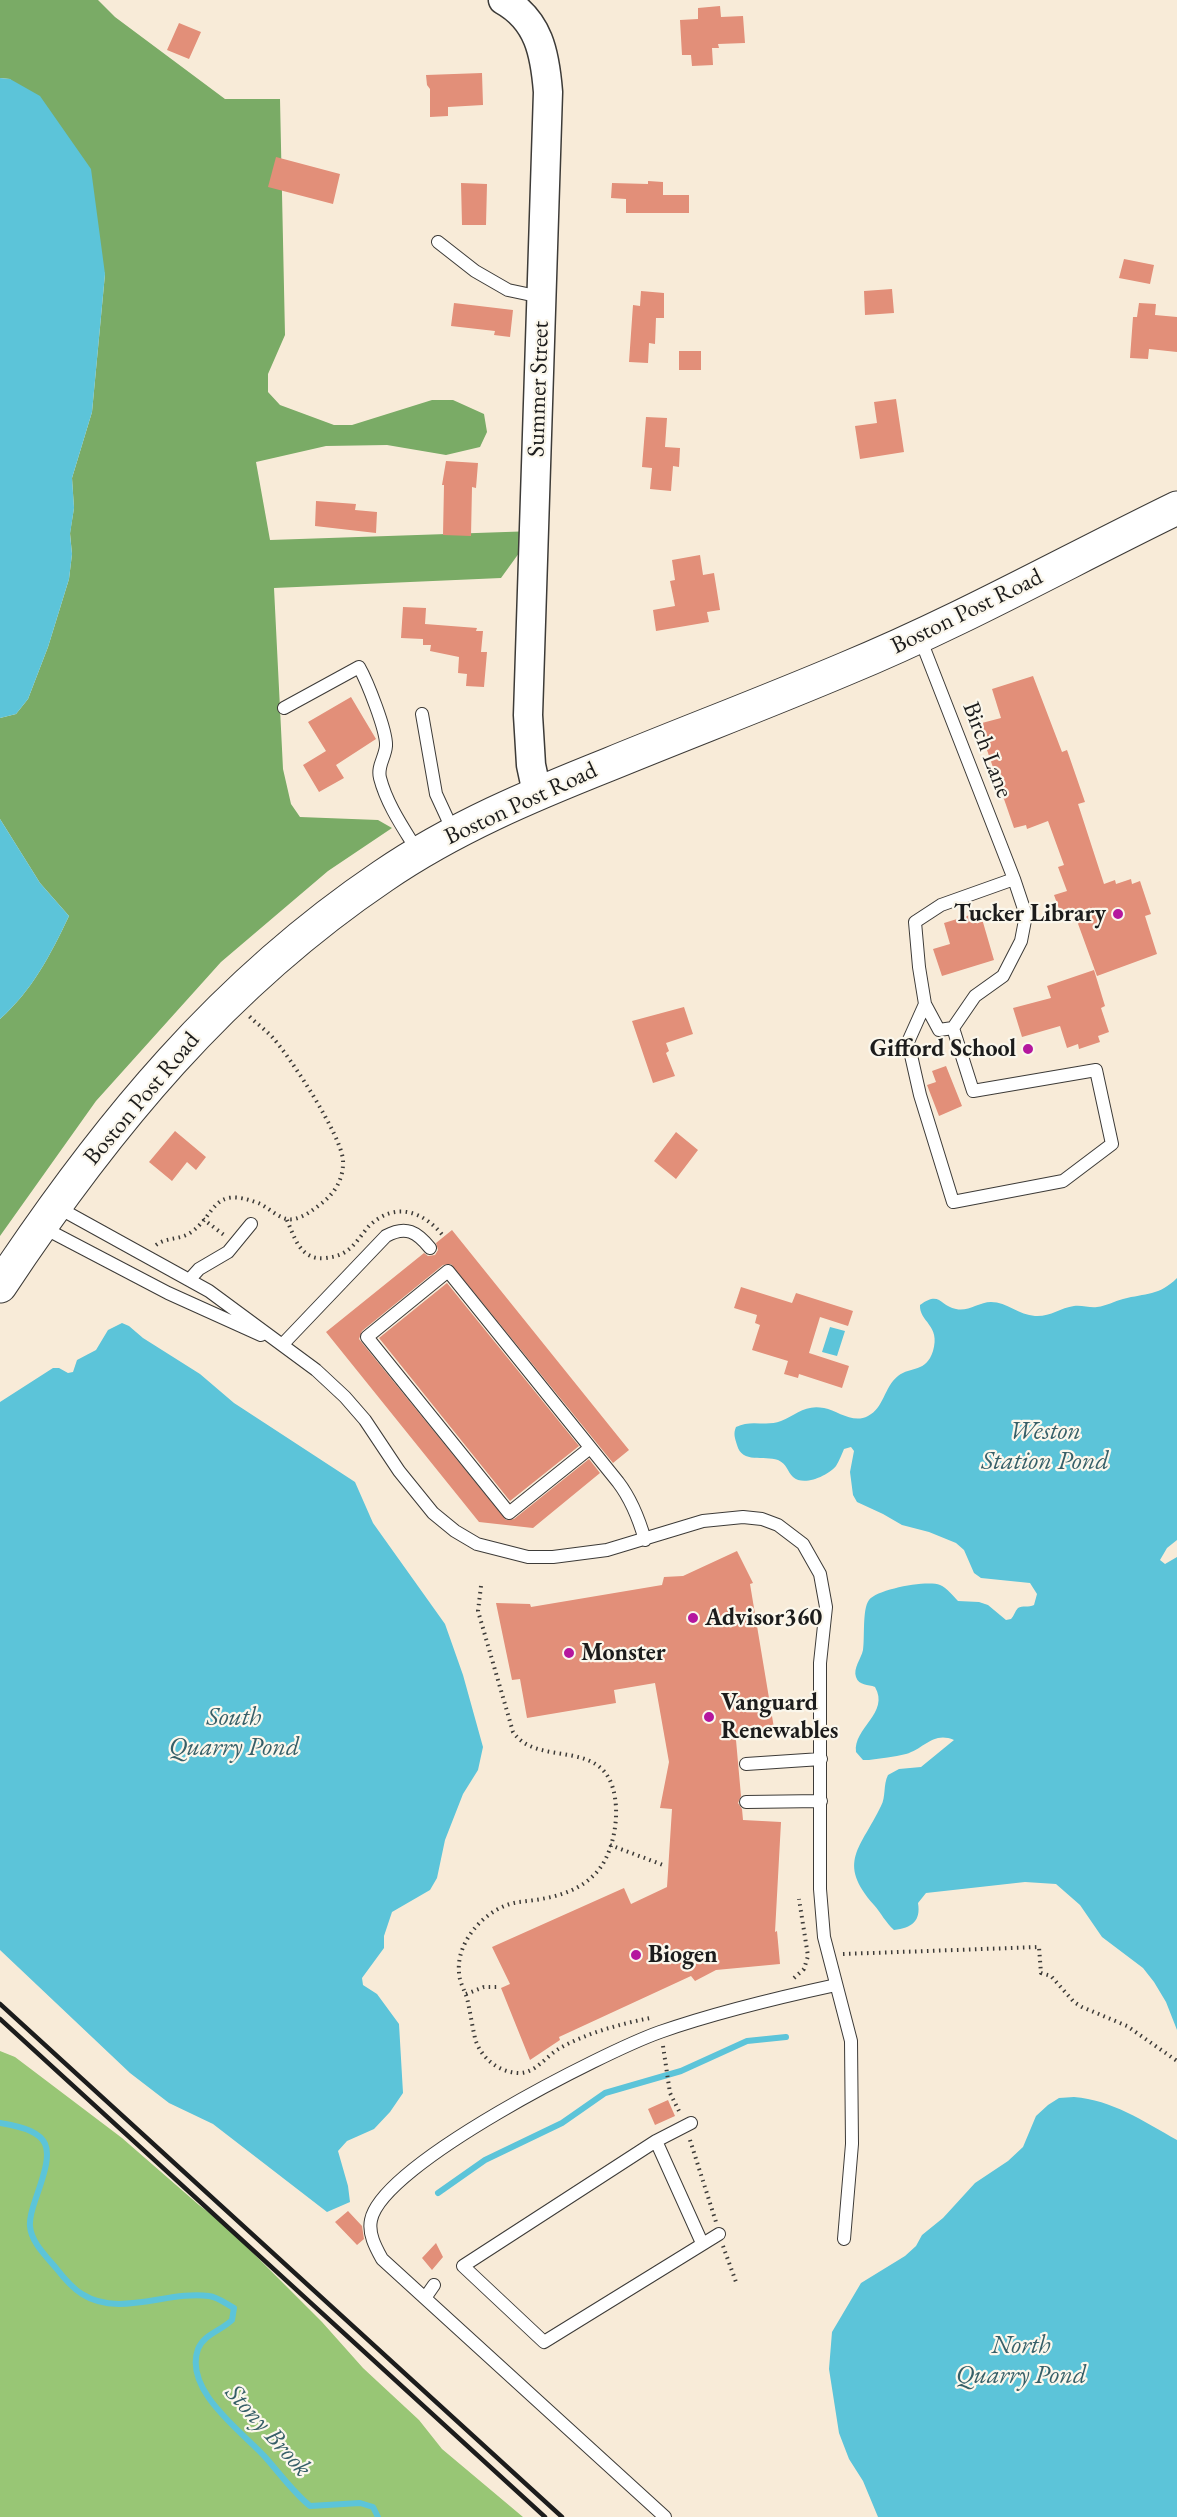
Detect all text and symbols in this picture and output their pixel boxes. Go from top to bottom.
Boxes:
street label: Summer Street [522,321,556,457]
street label: Boston Post Road [887,563,1047,661]
street label: Birch Lane [956,698,1018,802]
street label: Boston Post Road [440,756,602,852]
place label: Tucker Library [954,900,1106,928]
marker: Tucker Library [1111,907,1125,921]
street label: Boston Post Road [78,1027,206,1171]
place label: Gifford School [870,1035,1016,1063]
marker: Gifford School [1021,1042,1035,1056]
water label: Weston Station Pond [981,1416,1109,1478]
place label: Advisor360 [705,1604,822,1632]
marker: Advisor360 [686,1611,700,1625]
place label: Monster [581,1639,666,1667]
marker: Monster [562,1646,576,1660]
place label: Vanguard Renewables [721,1689,838,1745]
water label: South Quarry Pond [169,1702,299,1763]
marker: Vanguard Renewables [702,1710,716,1724]
place label: Biogen [648,1941,718,1969]
marker: Biogen [629,1948,643,1962]
water label: North Quarry Pond [956,2330,1086,2392]
water label: Stony Brook [218,2378,318,2484]

